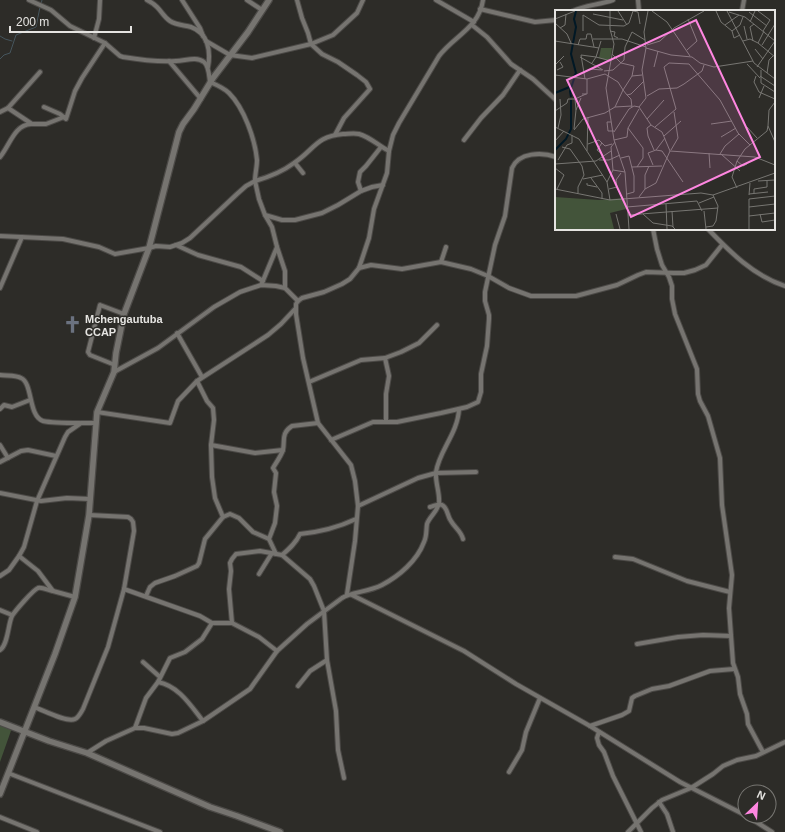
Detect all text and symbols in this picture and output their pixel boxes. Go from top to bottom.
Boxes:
scale bar [10,8,131,34]
inset map [555,10,775,230]
text: 200 m [16,15,49,29]
place label: Mchengautuba CCAP [85,313,163,338]
church icon: Mchengautuba CCAP [62,315,82,335]
north arrow [737,784,777,824]
text: N [755,788,767,802]

